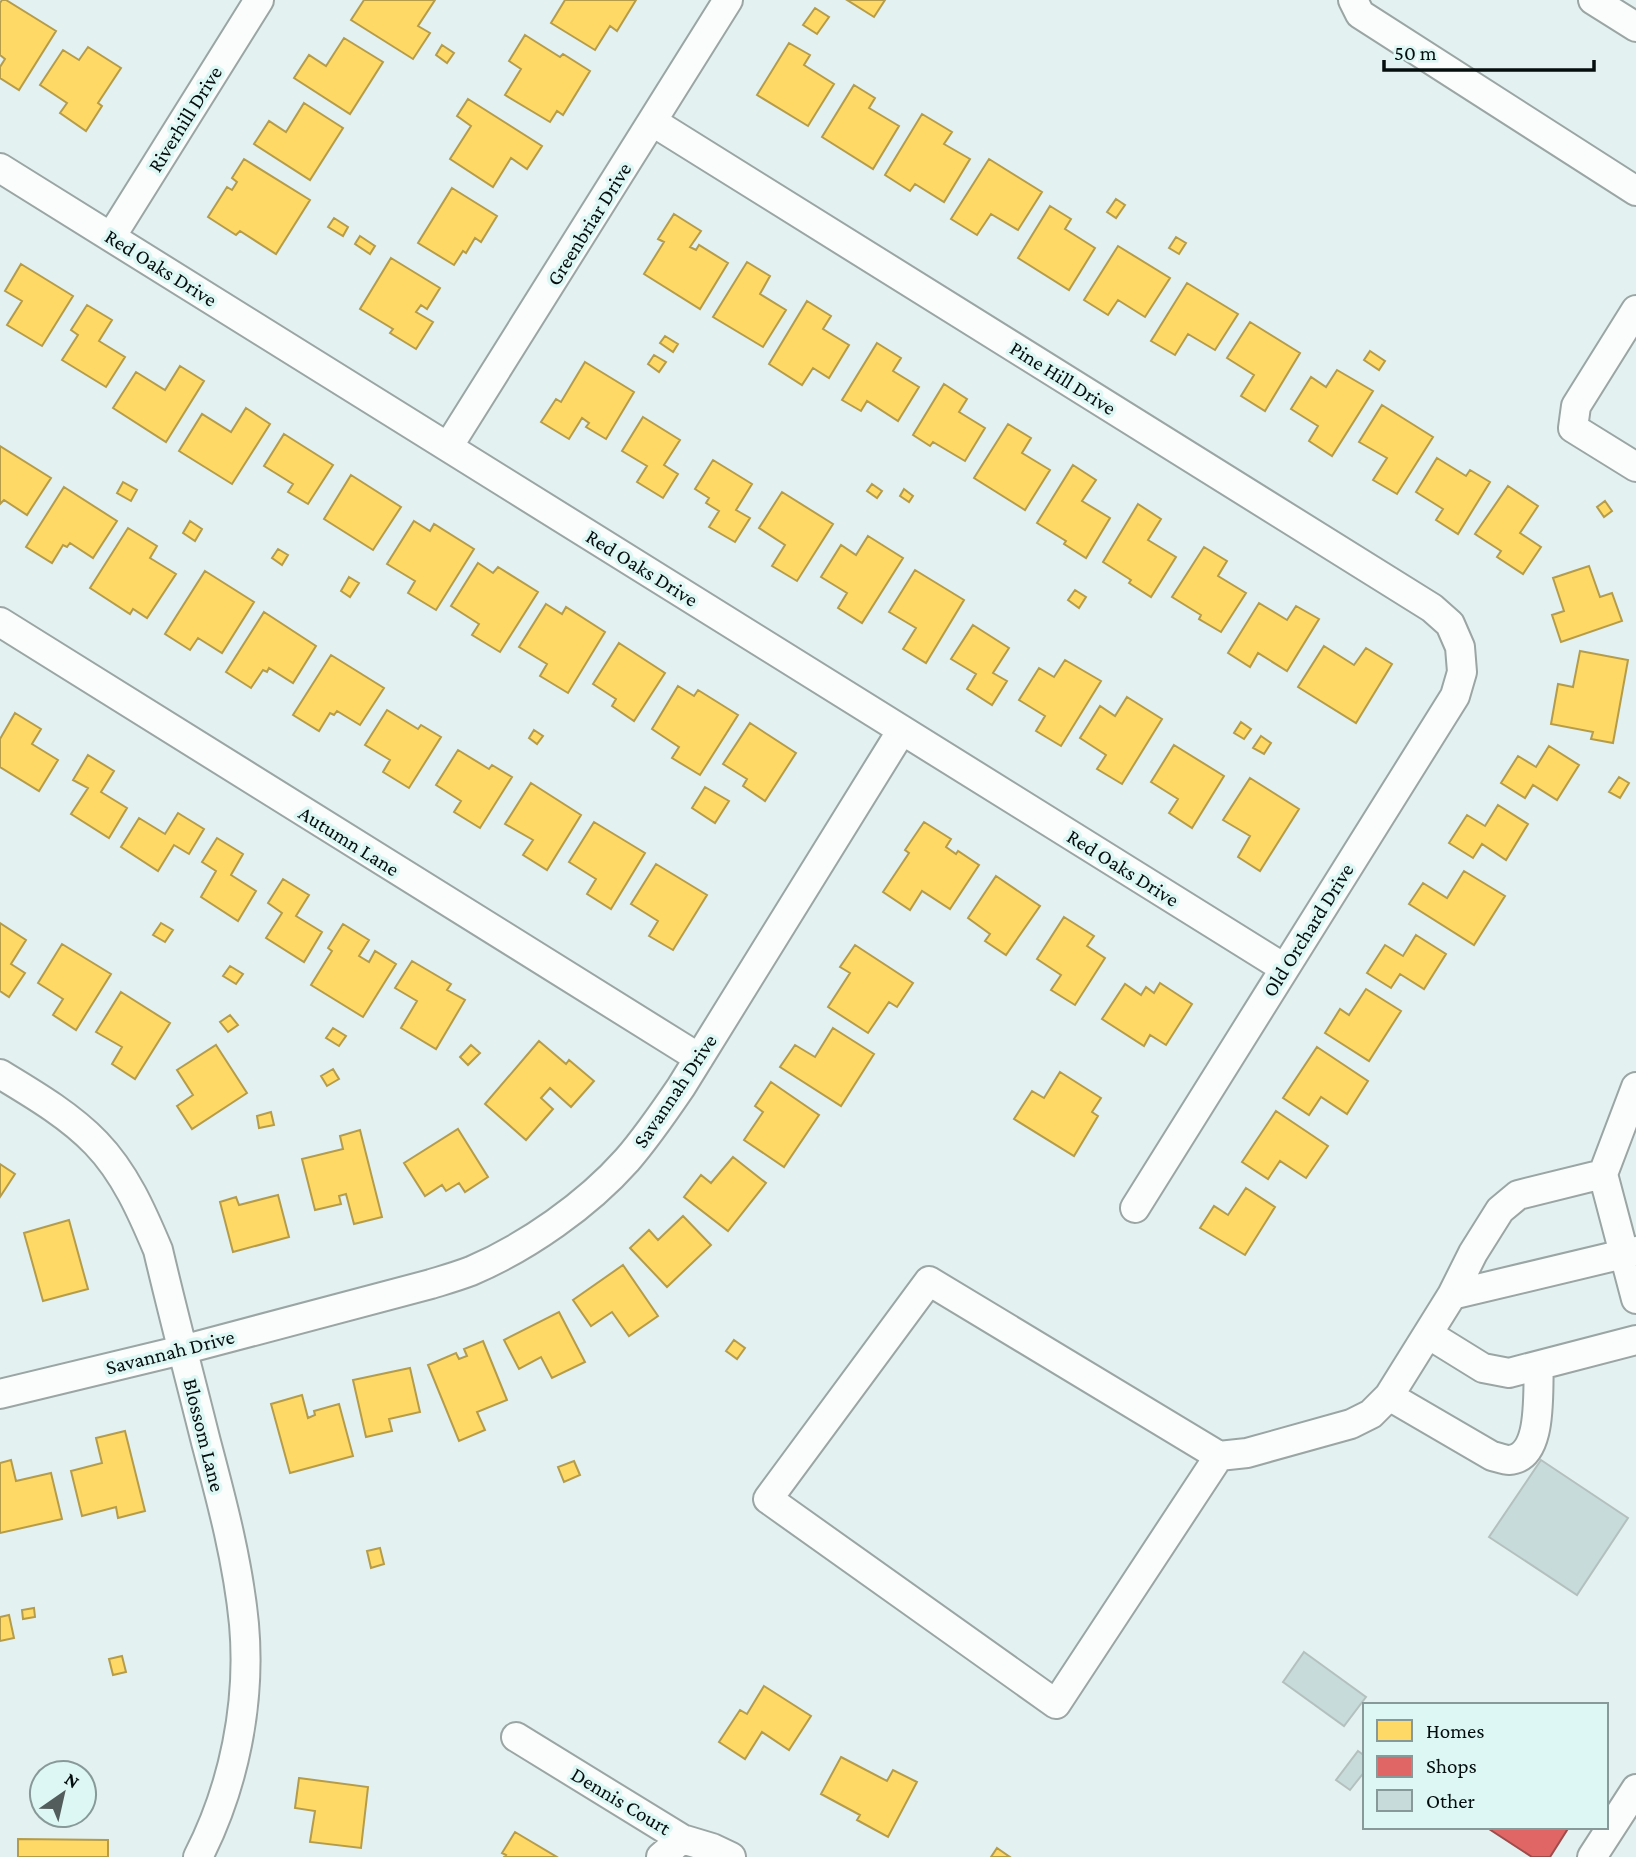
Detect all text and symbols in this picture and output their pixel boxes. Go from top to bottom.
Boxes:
scale bar [1384,28,1594,72]
text: 50 m [1394,41,1437,65]
street label: Riverhill Drive [143,62,227,176]
street label: Greenbriar Drive [542,158,636,290]
street label: Red Oaks Drive [101,224,221,312]
street label: Pine Hill Drive [1006,336,1120,420]
street label: Red Oaks Drive [582,524,702,612]
street label: Autumn Lane [294,801,404,881]
street label: Red Oaks Drive [1063,824,1183,912]
street label: Old Orchard Drive [1257,859,1359,1001]
street label: Savannah Drive [628,1030,722,1152]
street label: Savannah Drive [103,1324,237,1380]
street label: Blossom Lane [178,1376,230,1494]
legend [1363,1703,1608,1829]
text: Homes [1426,1719,1485,1743]
text: Shops [1426,1754,1477,1778]
north arrow [28,1759,98,1829]
street label: Dennis Court [567,1762,676,1841]
text: N [61,1768,84,1793]
text: Other [1426,1789,1476,1813]

